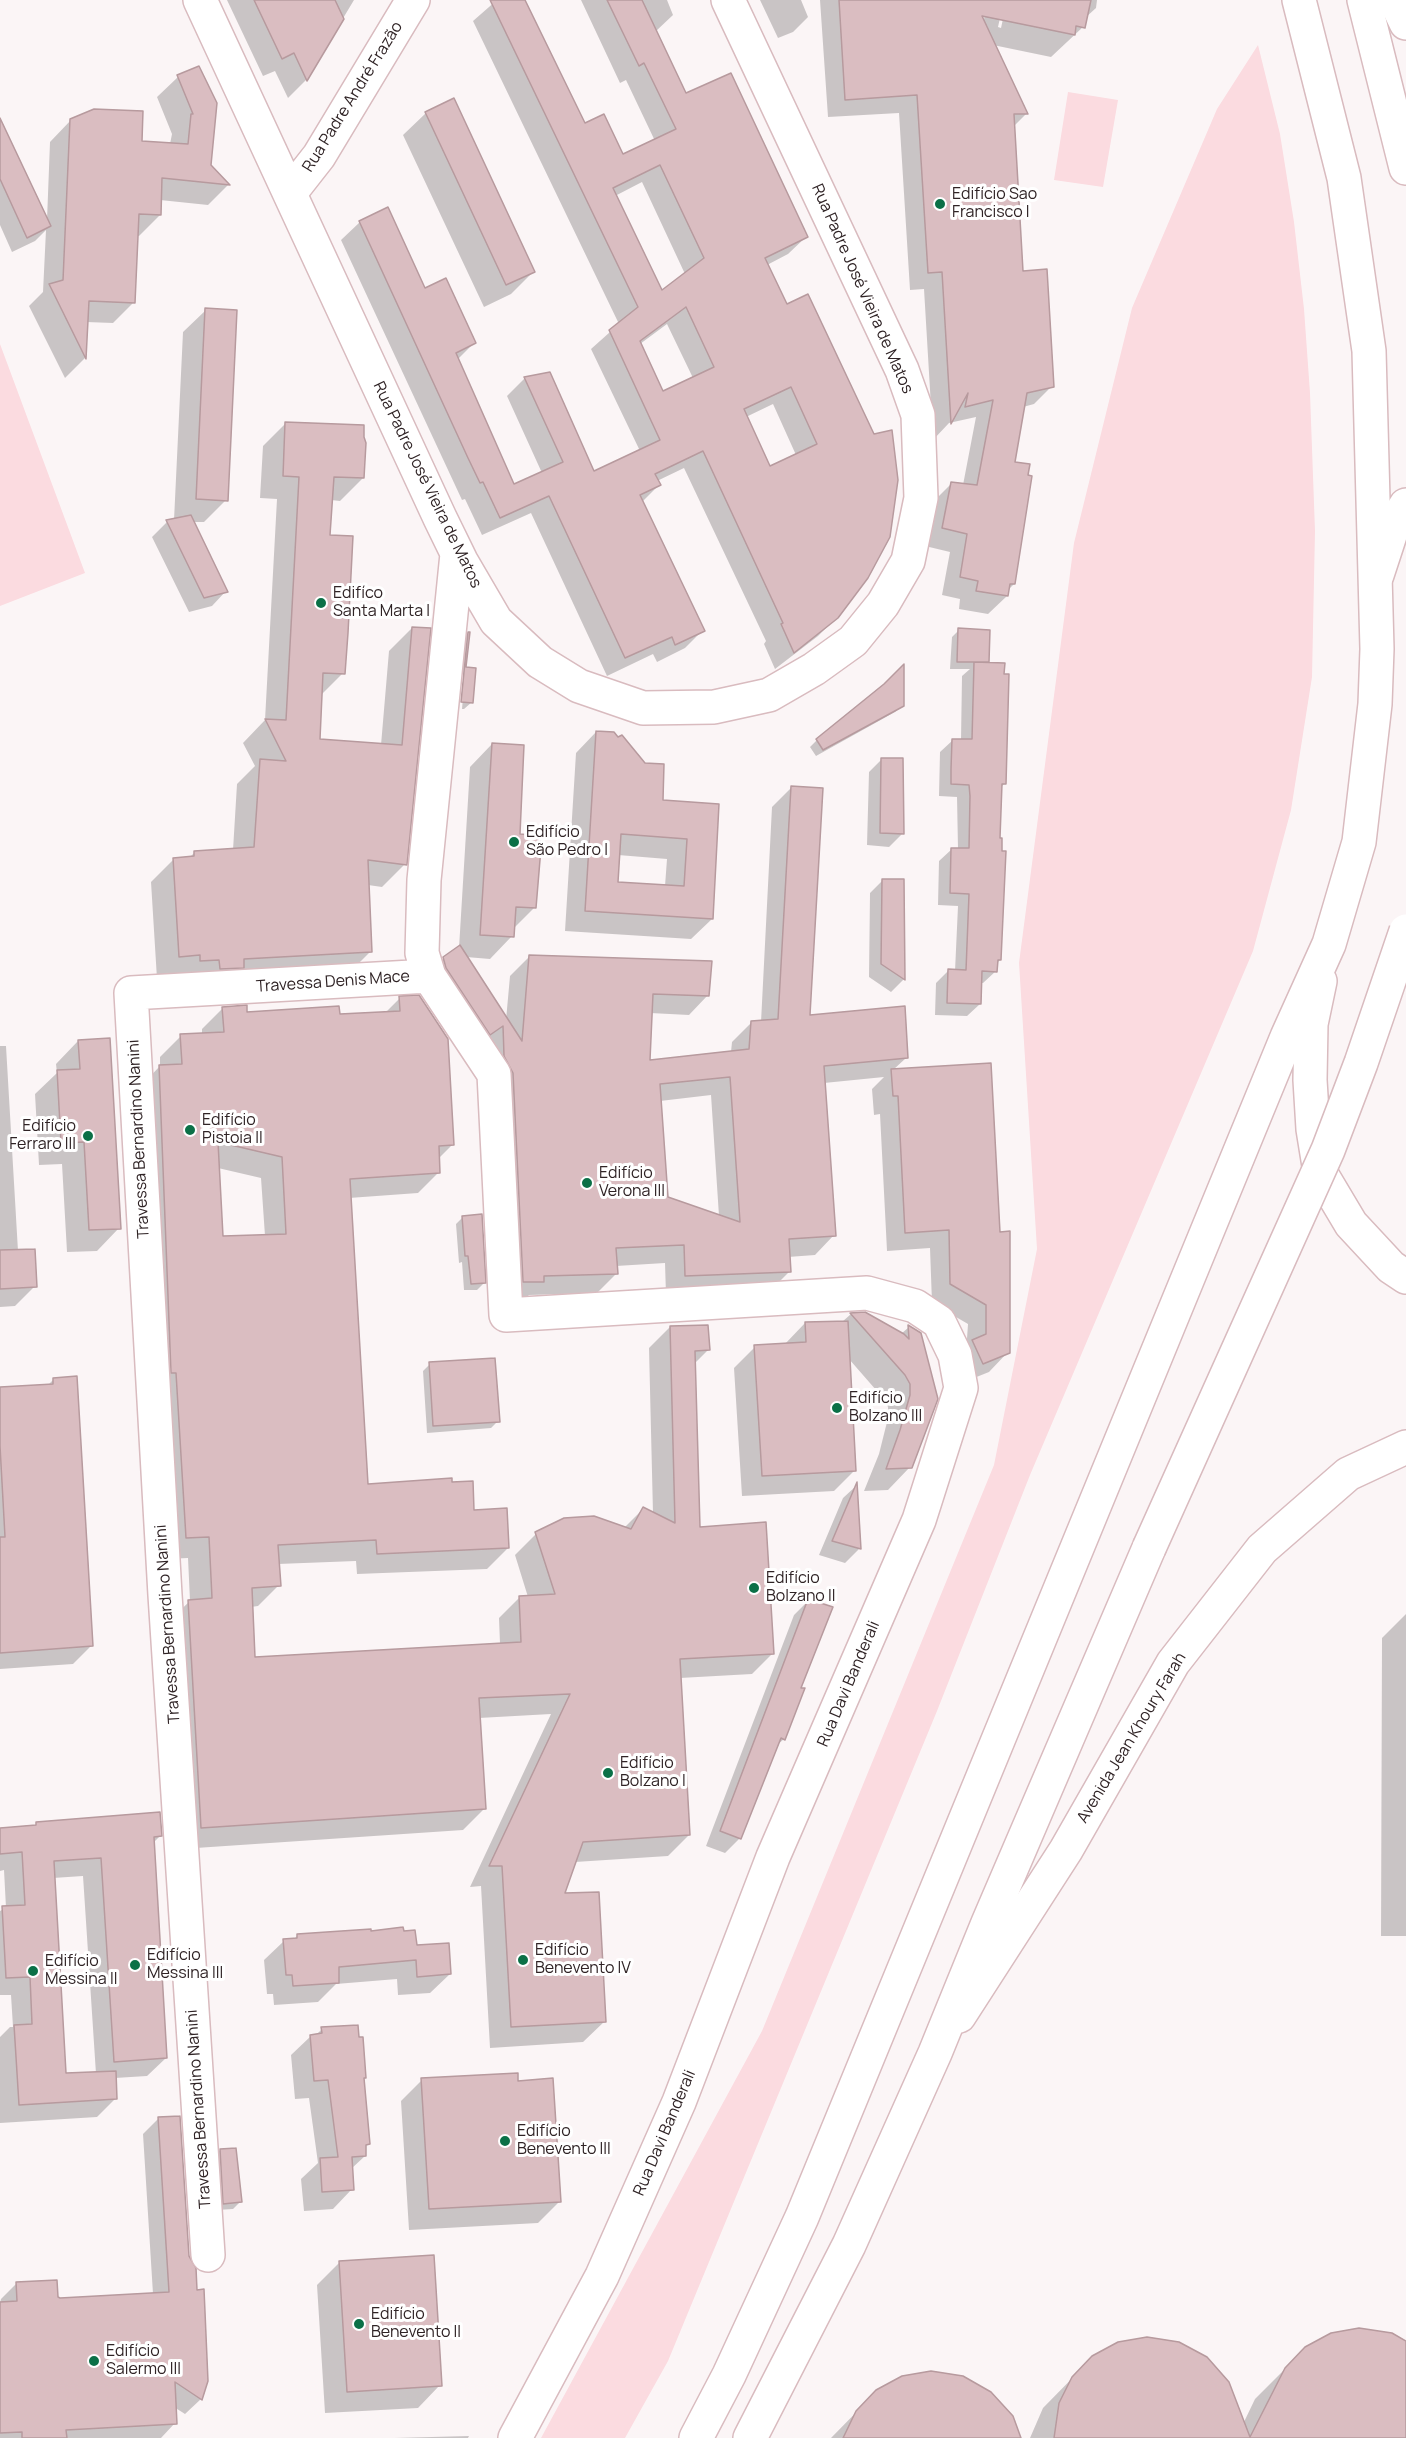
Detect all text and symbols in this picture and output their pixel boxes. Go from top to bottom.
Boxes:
street label: Rua Padre André Frazão [299,18,407,176]
street label: Rua Padre José Vieira de Matos [807,181,917,397]
place label: Edifício Sao Francisco I [952,185,1037,223]
marker: Edifício Sao Francisco I [933,197,947,211]
street label: Rua Padre José Vieira de Matos [369,379,485,591]
place label: Edifíco Santa Marta I [333,584,430,622]
marker: Edifíco Santa Marta I [314,596,328,610]
place label: Edifício São Pedro I [526,823,608,861]
marker: Edifício São Pedro I [507,835,521,849]
street label: Travessa Denis Mace [256,967,410,997]
street label: Travessa Bernardino Nanini [124,1039,154,1239]
place label: Edifício Pistoia II [202,1111,263,1149]
place label: Edifício Ferraro III [9,1117,76,1155]
marker: Edifício Pistoia II [183,1123,197,1137]
marker: Edifício Ferraro III [81,1129,95,1143]
place label: Edifício Verona III [599,1164,665,1202]
marker: Edifício Verona III [580,1176,594,1190]
place label: Edifício Bolzano III [849,1389,922,1427]
marker: Edifício Bolzano III [830,1401,844,1415]
street label: Travessa Bernardino Nanini [151,1524,185,1724]
place label: Edifício Bolzano II [766,1569,835,1607]
marker: Edifício Bolzano II [747,1581,761,1595]
street label: Rua Davi Banderali [814,1618,884,1750]
street label: Avenida Jean Khoury Farah [1074,1649,1190,1827]
place label: Edifício Bolzano I [620,1754,686,1792]
marker: Edifício Bolzano I [601,1766,615,1780]
place label: Edifício Benevento IV [535,1941,631,1979]
place label: Edifício Messina III [147,1946,223,1984]
place label: Edifício Messina II [45,1952,117,1990]
marker: Edifício Benevento IV [516,1953,530,1967]
marker: Edifício Messina III [128,1958,142,1972]
marker: Edifício Messina II [26,1964,40,1978]
street label: Travessa Bernardino Nanini [182,2009,216,2209]
street label: Rua Davi Banderali [630,2067,700,2199]
place label: Edifício Benevento III [517,2122,611,2160]
marker: Edifício Benevento III [498,2134,512,2148]
place label: Edifício Benevento II [371,2305,461,2343]
marker: Edifício Benevento II [352,2317,366,2331]
place label: Edifício Salermo III [106,2342,181,2380]
marker: Edifício Salermo III [87,2354,101,2368]

